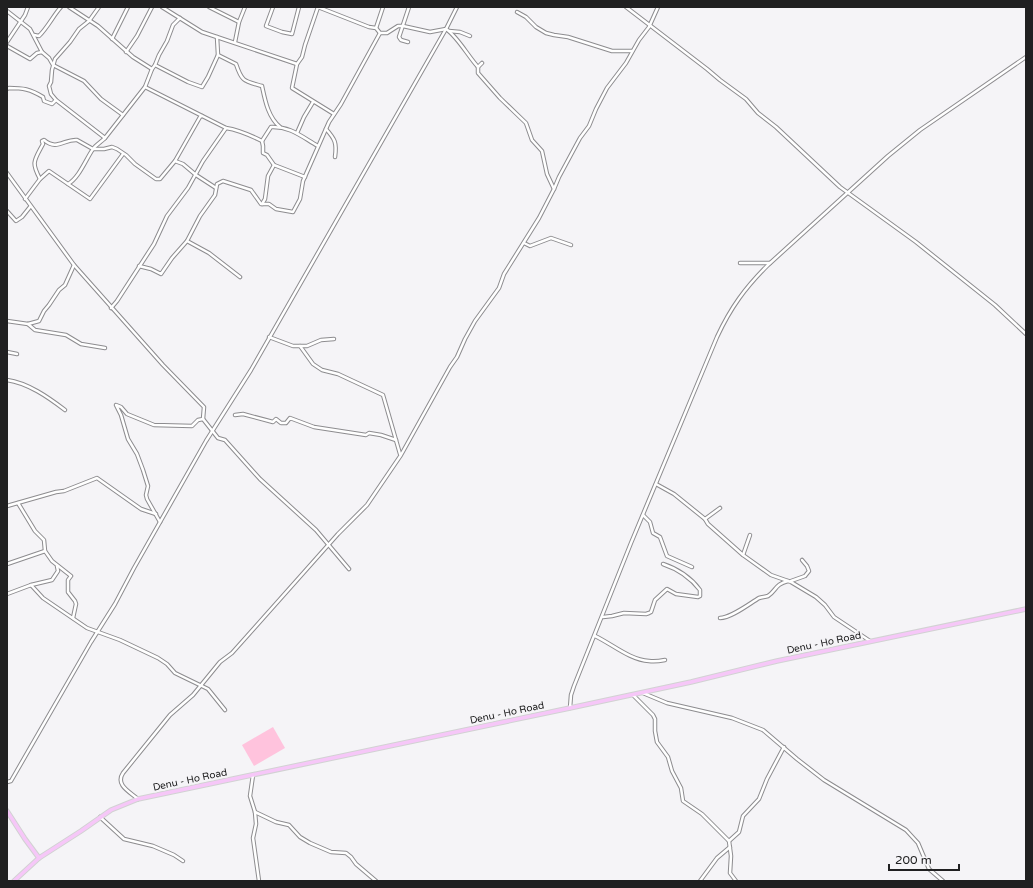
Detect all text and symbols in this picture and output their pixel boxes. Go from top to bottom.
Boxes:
street label: Denu - Ho Road [786,629,862,657]
street label: Denu - Ho Road [469,699,545,727]
street label: Denu - Ho Road [152,766,228,794]
scale bar [889,846,959,872]
text: 200 m [895,853,932,867]

